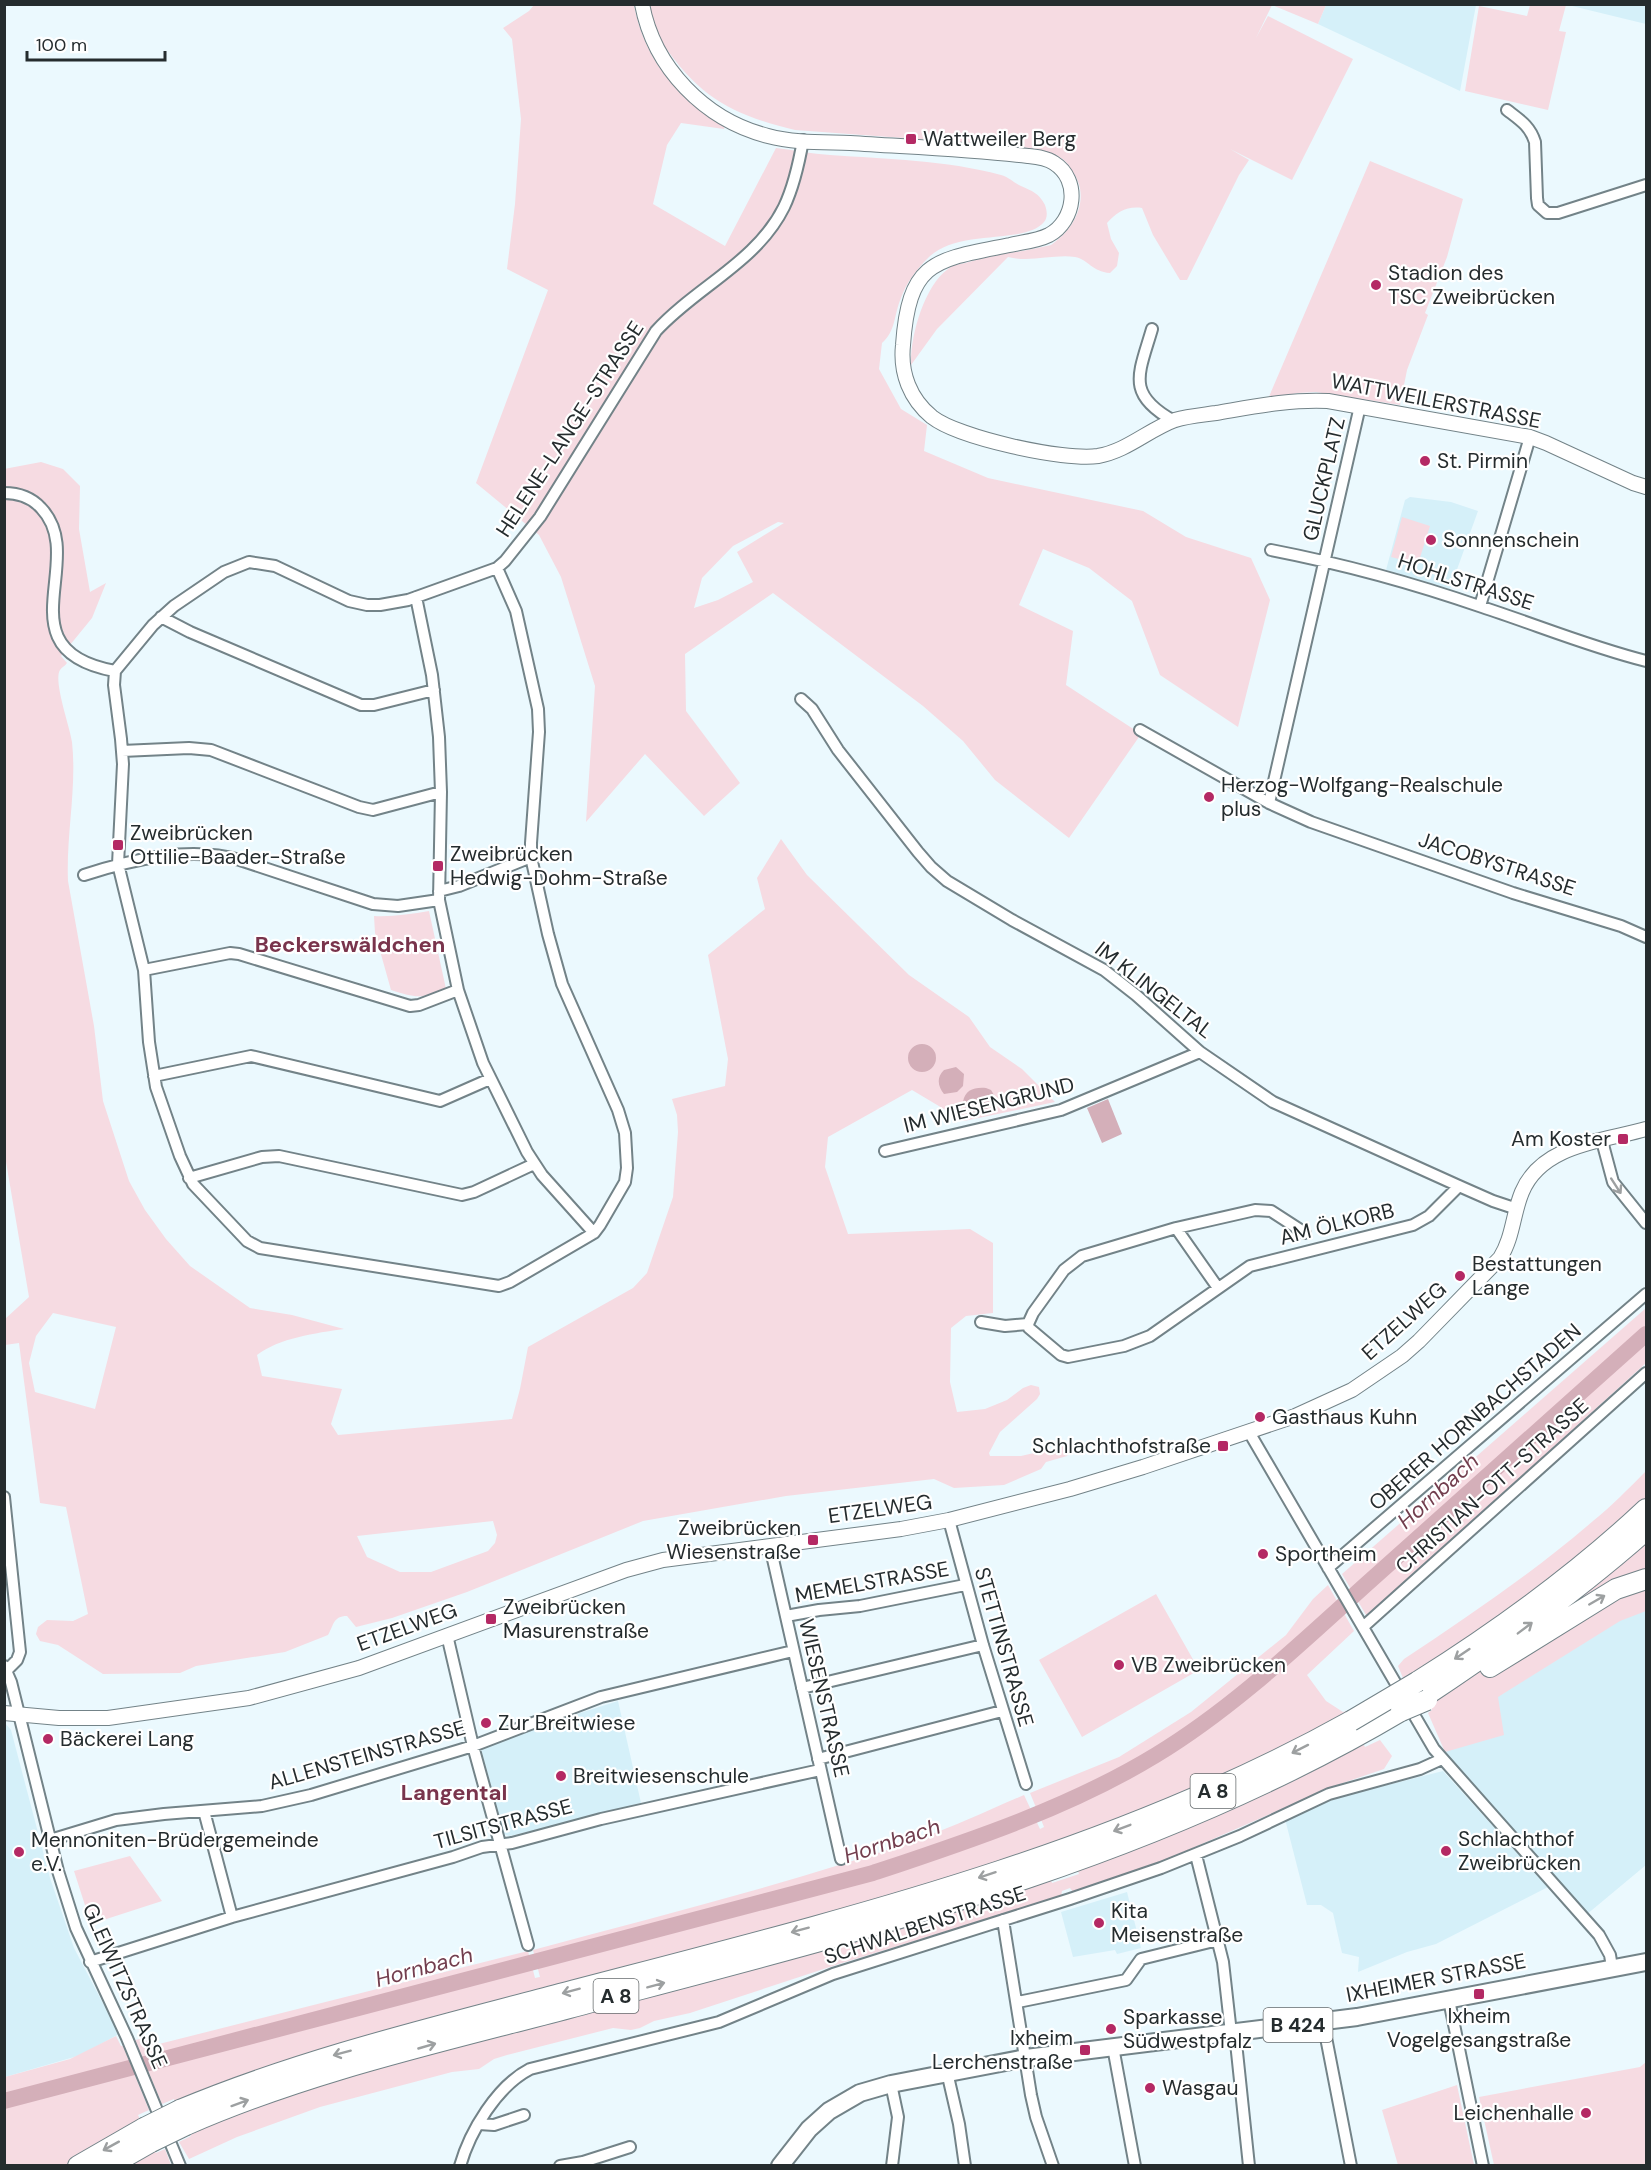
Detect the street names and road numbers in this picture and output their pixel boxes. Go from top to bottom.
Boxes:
street label: HELENE-LANGE-STRASSE [490,316,650,542]
street label: WATTWEILERSTRASSE [1329,367,1543,435]
street label: GLUCKPLATZ [1296,414,1352,544]
street label: HOHLSTRASSE [1394,547,1538,617]
street label: JACOBYSTRASSE [1415,825,1579,903]
street label: IM KLINGELTAL [1089,935,1219,1045]
street label: IM WIESENGRUND [901,1070,1077,1140]
street label: AM ÖLKORB [1277,1196,1397,1252]
street label: ETZELWEG [1356,1276,1452,1366]
street label: OBERER HORNBACHSTADEN [1363,1317,1587,1517]
street label: CHRISTIAN-OTT-STRASSE [1389,1392,1595,1580]
street label: ETZELWEG [826,1488,934,1530]
street label: MEMELSTRASSE [793,1555,951,1609]
street label: STETTINSTRASSE [968,1564,1040,1730]
street label: ETZELWEG [353,1596,461,1658]
street label: WIESENSTRASSE [792,1616,856,1780]
street label: ALLENSTEINSTRASSE [265,1713,469,1797]
road number: A 8 [1190,1774,1236,1808]
street label: TILSITSTRASSE [431,1792,575,1856]
street label: SCHWALBENSTRASSE [820,1879,1030,1971]
street label: GLEIWITZSTRASSE [76,1899,174,2073]
street label: IXHEIMER STRASSE [1344,1947,1528,2009]
road number: A 8 [594,1979,638,2013]
road number: B 424 [1264,2008,1332,2042]

